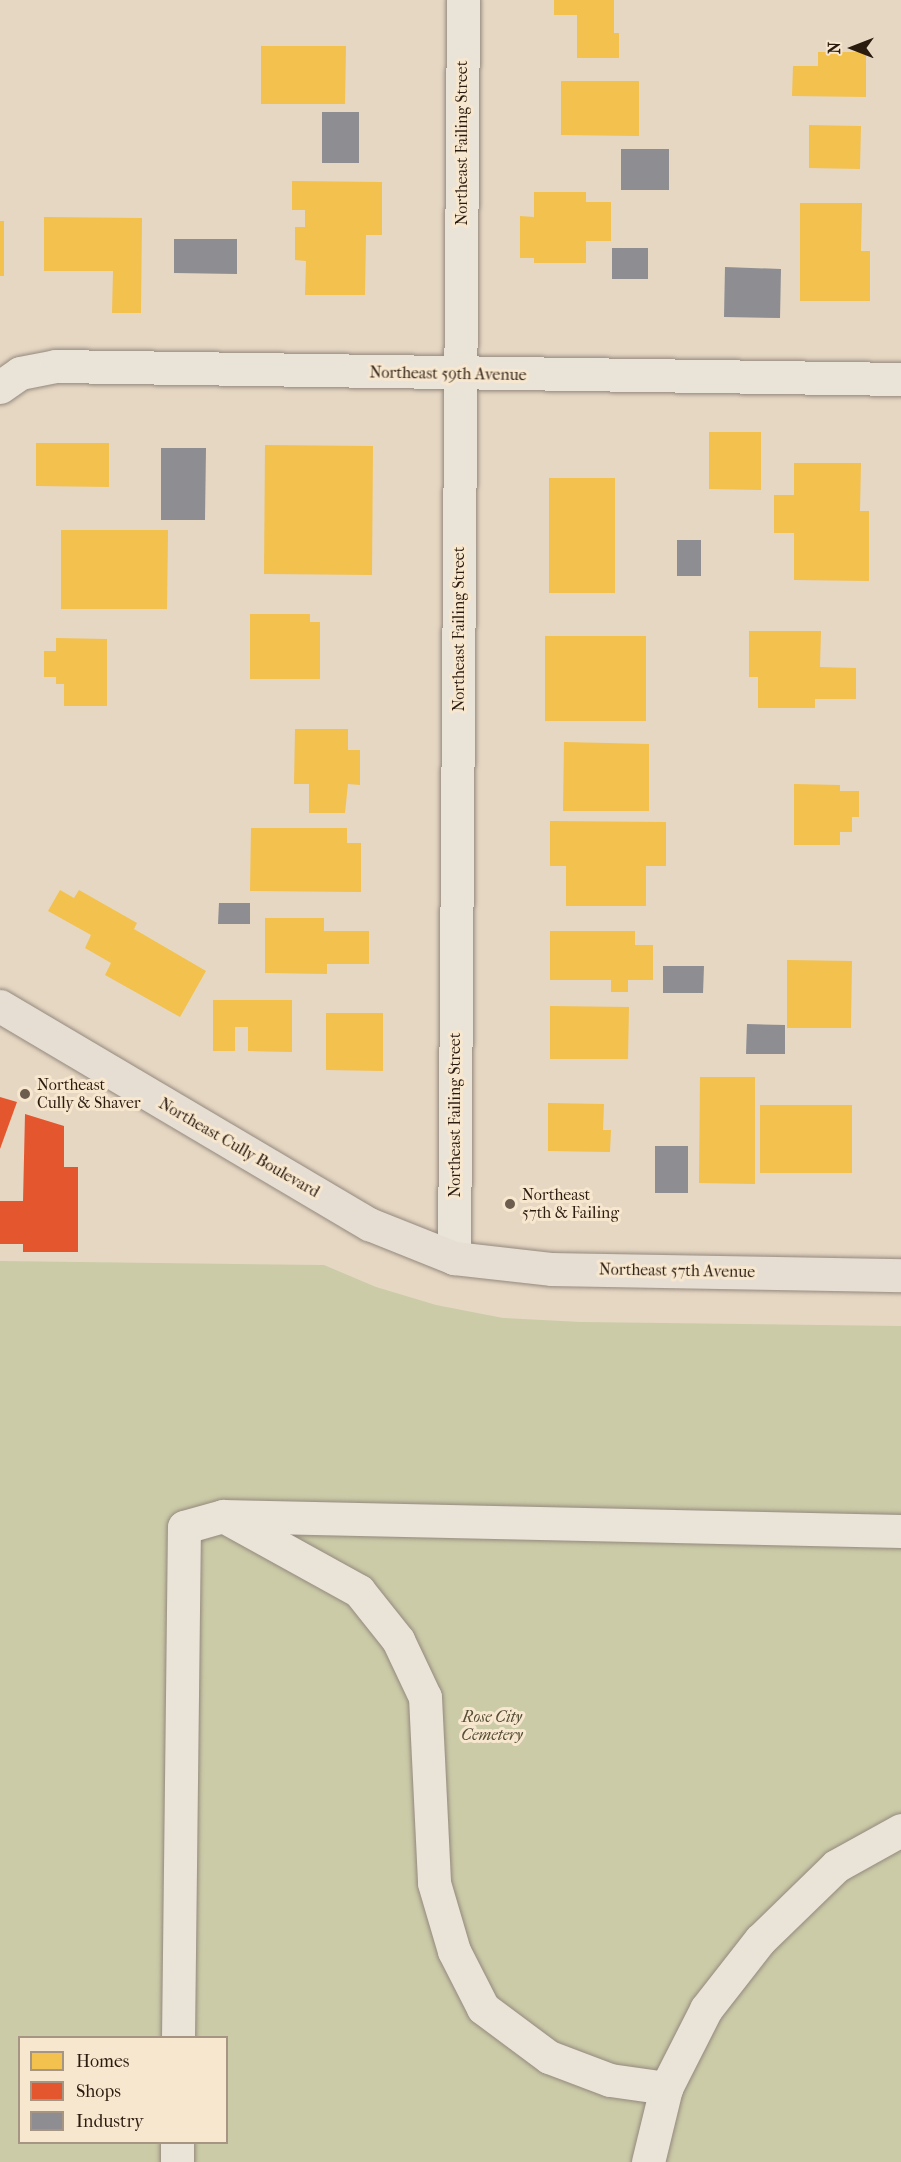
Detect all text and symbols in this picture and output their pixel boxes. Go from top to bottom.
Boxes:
north arrow [823,18,883,78]
text: N [825,42,844,54]
street label: Northeast Failing Street [452,61,472,225]
street label: Northeast 59th Avenue [369,363,527,385]
street label: Northeast Failing Street [449,547,469,711]
street label: Northeast Failing Street [445,1033,465,1197]
place label: Northeast Cully & Shaver [37,1075,141,1113]
marker: Northeast Cully & Shaver [18,1087,32,1101]
street label: Northeast Cully Boulevard [155,1094,323,1202]
place label: Northeast 57th & Failing [522,1185,619,1223]
marker: Northeast 57th & Failing [503,1197,517,1211]
street label: Northeast 57th Avenue [599,1260,755,1282]
park label: Rose City Cemetery [461,1707,523,1745]
legend [18,2036,228,2144]
text: Homes [76,2051,130,2072]
text: Shops [76,2081,121,2102]
text: Industry [76,2111,144,2132]

